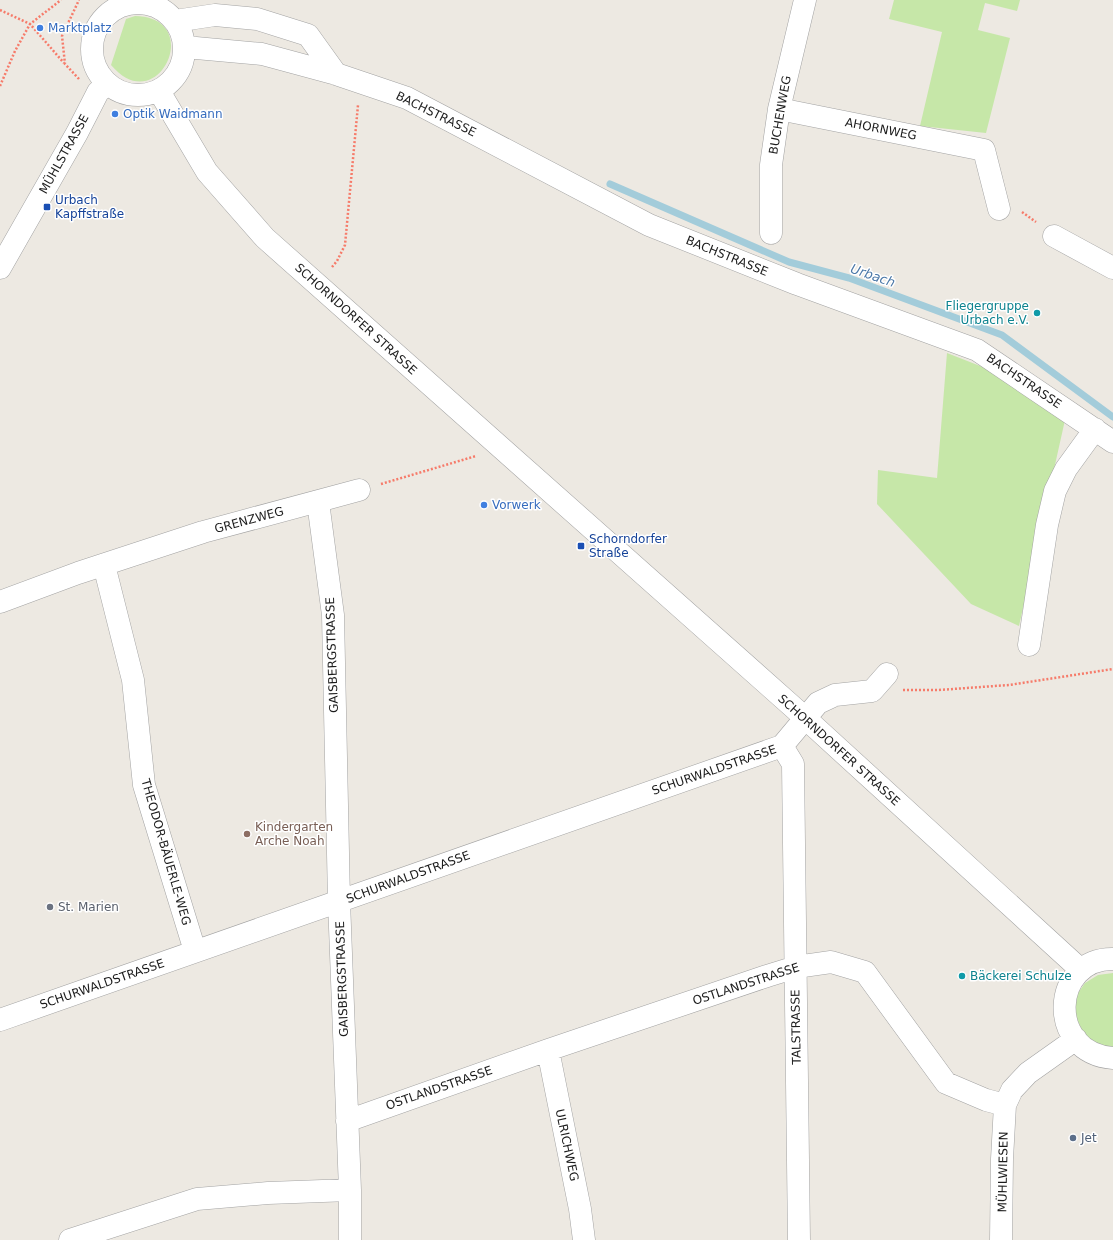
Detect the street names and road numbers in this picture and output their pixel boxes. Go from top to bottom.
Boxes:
street label: BUCHENWEG [766,75,794,155]
street label: BACHSTRASSE [394,89,478,139]
street label: MÜHLSTRASSE [35,111,92,196]
street label: AHORNWEG [844,115,918,143]
street label: BACHSTRASSE [684,233,770,279]
street label: SCHORNDORFER STRASSE [292,261,420,377]
street label: BACHSTRASSE [984,351,1064,411]
street label: GRENZWEG [213,504,285,536]
street label: GAISBERGSTRASSE [323,597,341,713]
street label: SCHORNDORFER STRASSE [775,692,903,808]
street label: SCHURWALDSTRASSE [650,742,778,798]
street label: THEODOR-BÄUERLE-WEG [138,776,195,927]
street label: SCHURWALDSTRASSE [344,848,472,906]
street label: GAISBERGSTRASSE [333,921,351,1037]
street label: SCHURWALDSTRASSE [38,956,166,1012]
street label: OSTLANDSTRASSE [691,960,801,1008]
street label: TALSTRASSE [788,989,804,1066]
street label: OSTLANDSTRASSE [384,1063,494,1113]
street label: ULRICHWEG [553,1108,581,1182]
street label: MÜHLWIESEN [993,1131,1011,1213]

